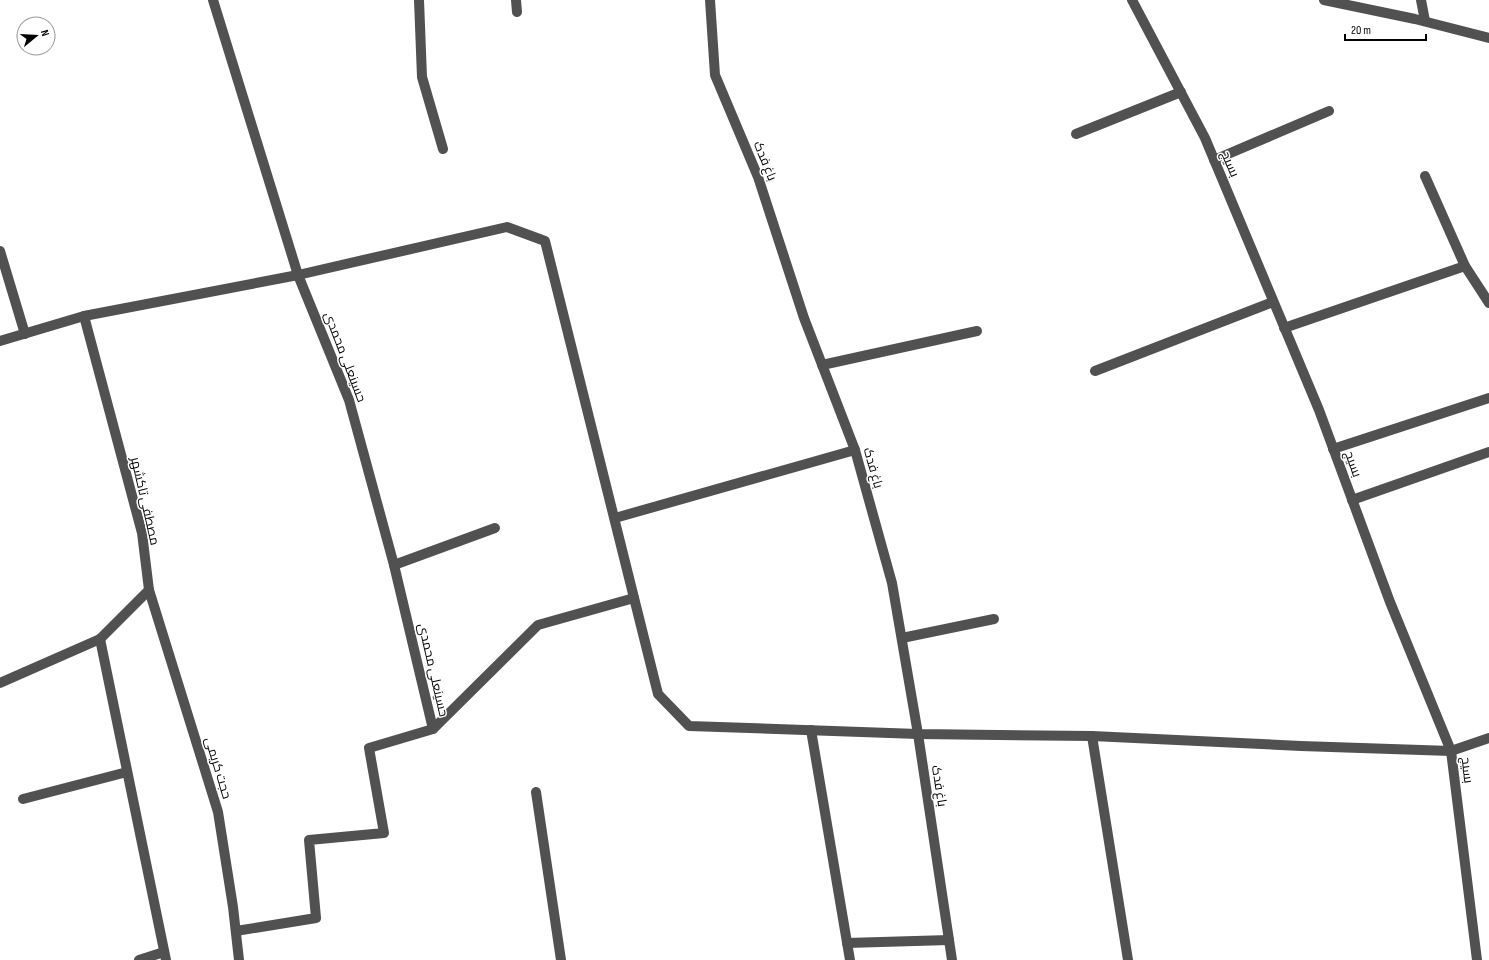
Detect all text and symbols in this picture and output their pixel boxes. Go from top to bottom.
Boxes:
north arrow [16,16,56,56]
scale bar [1345,16,1426,42]
text: 20 m [1351,23,1371,38]
text: N [38,28,52,38]
street label: باغ فدک [750,139,780,183]
street label: بسیج [1217,149,1243,179]
street label: حسینعلی محمدی [320,310,370,404]
street label: باغ فدک [860,446,886,490]
street label: بسیج [1341,449,1365,479]
street label: مصطفی تاکشهر [127,454,163,547]
street label: حسینعلی محمدی [414,622,452,718]
street label: حجت کریمی [201,735,235,801]
street label: بسیج [1457,756,1477,784]
street label: باغ فدک [928,764,950,808]

